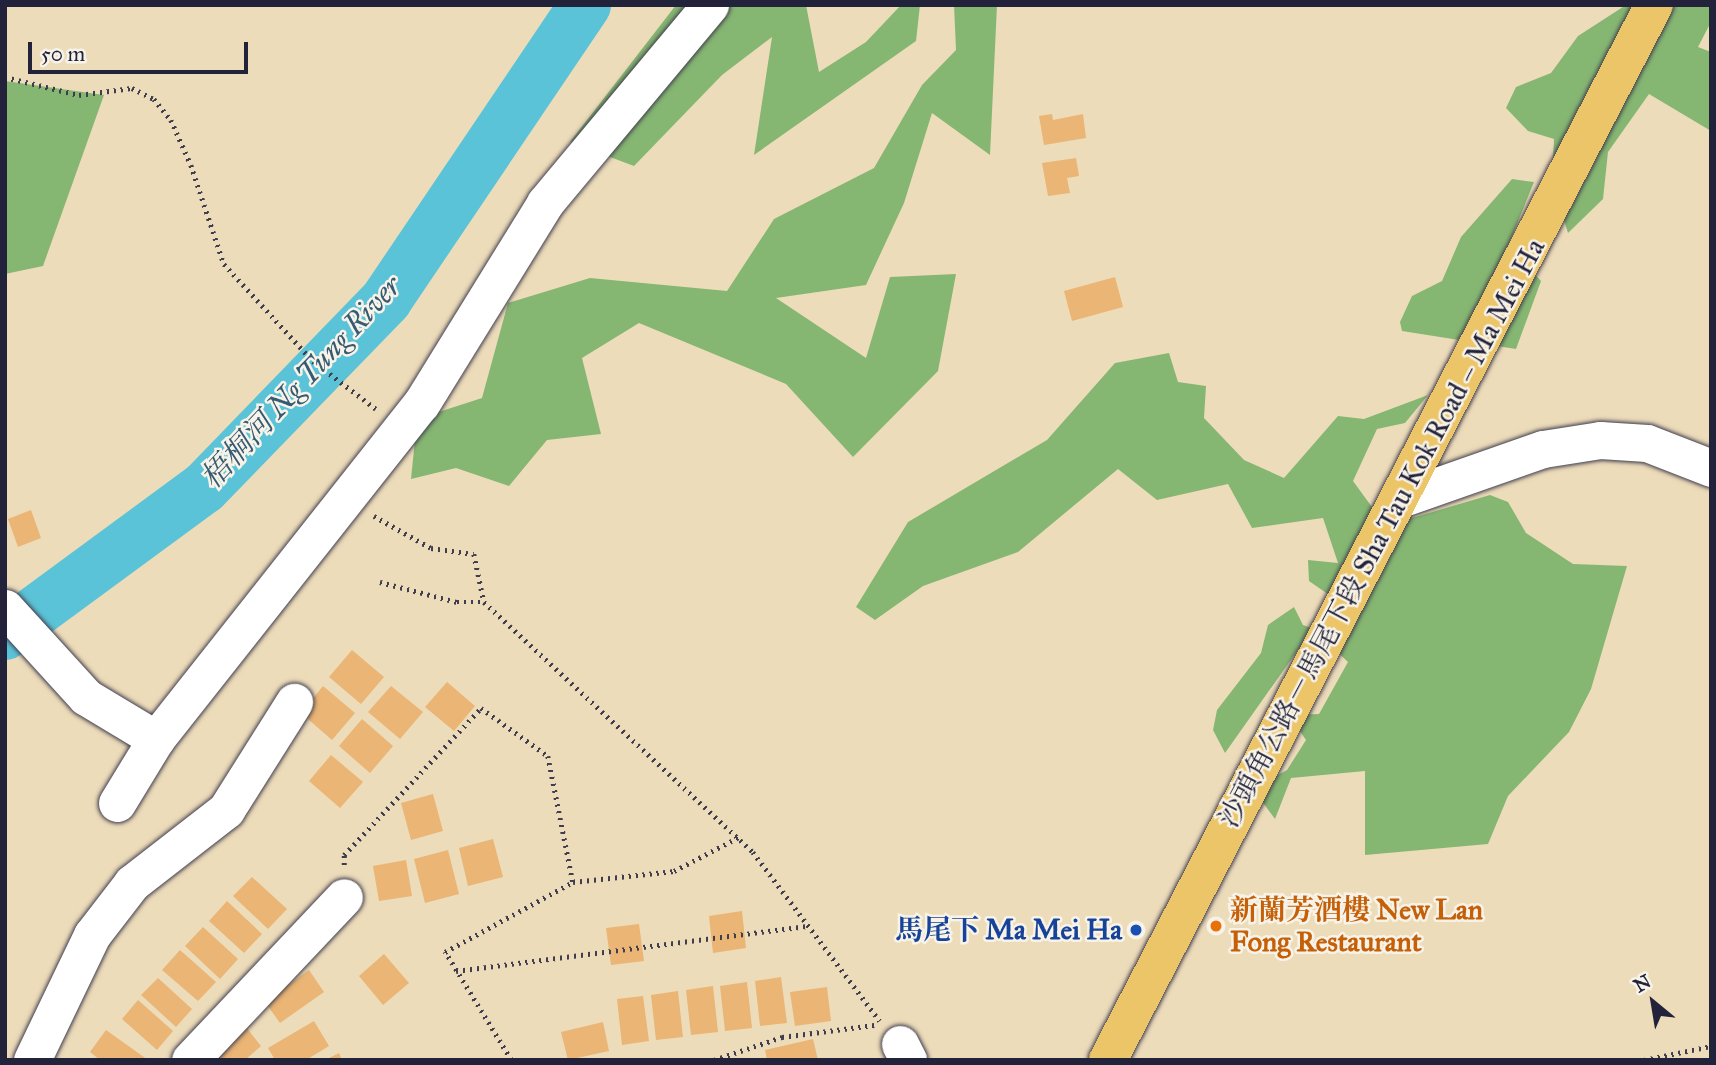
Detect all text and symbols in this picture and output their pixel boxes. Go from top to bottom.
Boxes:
scale bar [32,28,252,72]
text: 50 m [41,41,85,67]
street label: 沙頭角公路－馬尾下段 Sha Tau Kok Road – Ma Mei Ha [1212,233,1552,833]
water label: 梧桐河 Ng Tung River [193,268,409,496]
place label: 新蘭芳酒樓 New Lan Fong Restaurant [1230,893,1483,959]
place label: 馬尾下 Ma Mei Ha [895,913,1122,947]
marker: 新蘭芳酒樓 New Lan Fong Restaurant [1208,918,1224,934]
marker: 馬尾下 Ma Mei Ha [1128,922,1144,938]
north arrow [1618,967,1688,1037]
text: N [1630,969,1655,997]

